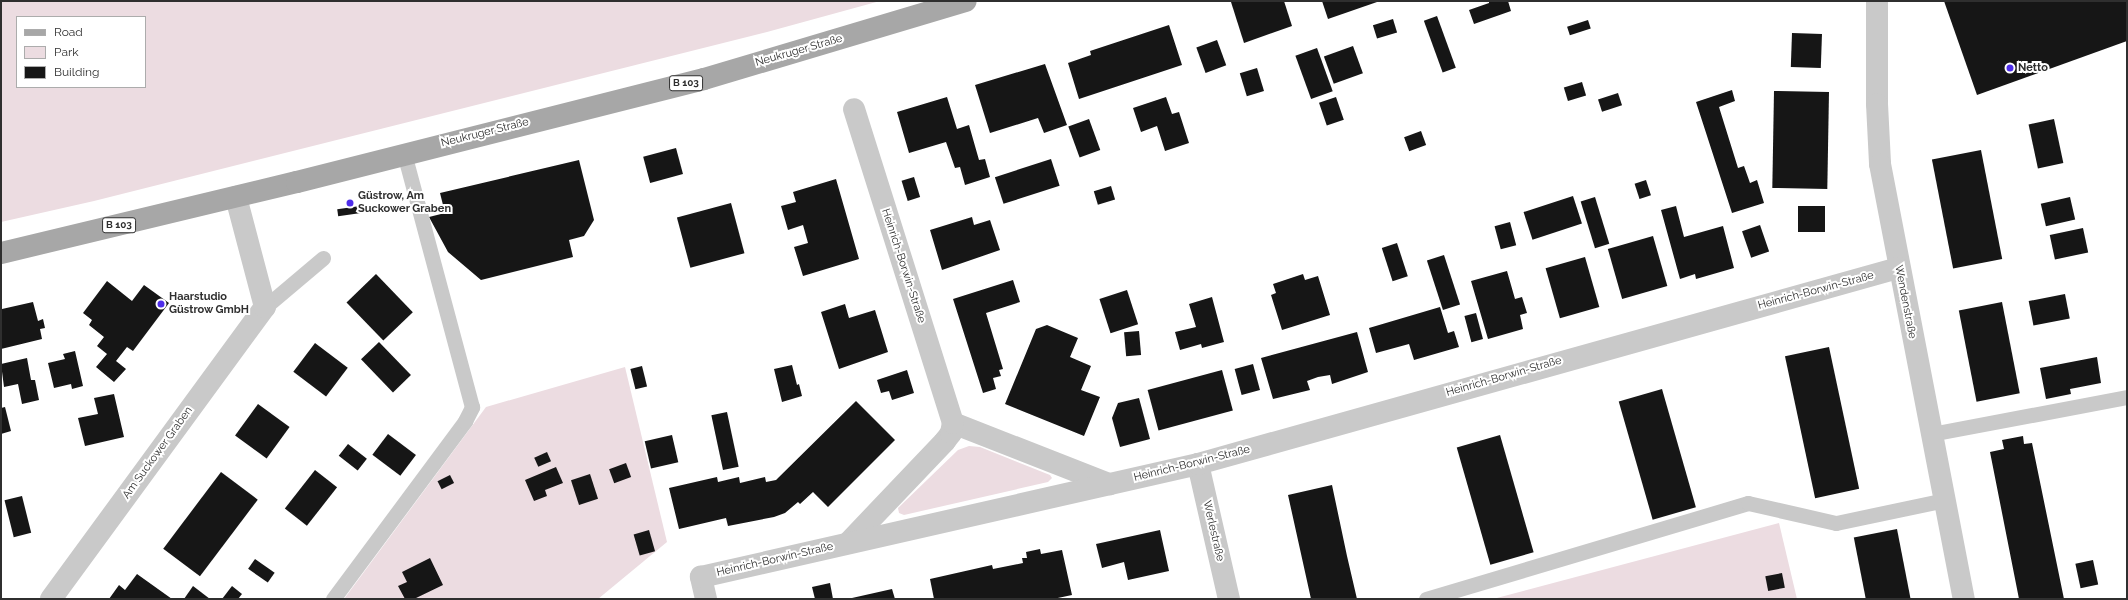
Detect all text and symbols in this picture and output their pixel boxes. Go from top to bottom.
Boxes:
legend [16,16,146,88]
text: Road [54,25,83,39]
street label: Neukruger Straße [754,32,844,70]
text: Park [54,45,79,59]
place label: Netto [2018,61,2048,75]
marker: Netto [2005,63,2015,73]
text: Building [54,65,100,79]
road number: B 103 [669,75,703,91]
street label: Neukruger Straße [440,116,530,150]
place label: Güstrow, Am Suckower Graben [358,190,451,216]
marker: Güstrow, Am Suckower Graben [345,198,355,208]
street label: Heinrich-Borwin-Straße [878,207,928,325]
road number: B 103 [102,217,136,233]
street label: Wendenstraße [1891,264,1919,340]
street label: Heinrich-Borwin-Straße [1757,269,1875,313]
place label: Haarstudio Güstrow GmbH [169,291,249,317]
marker: Haarstudio Güstrow GmbH [156,299,166,309]
street label: Heinrich-Borwin-Straße [1445,354,1563,400]
street label: Am Suckower Graben [120,404,196,502]
street label: Heinrich-Borwin-Straße [1132,443,1252,485]
street label: Werlestraße [1200,499,1226,563]
street label: Heinrich-Borwin-Straße [715,540,835,580]

